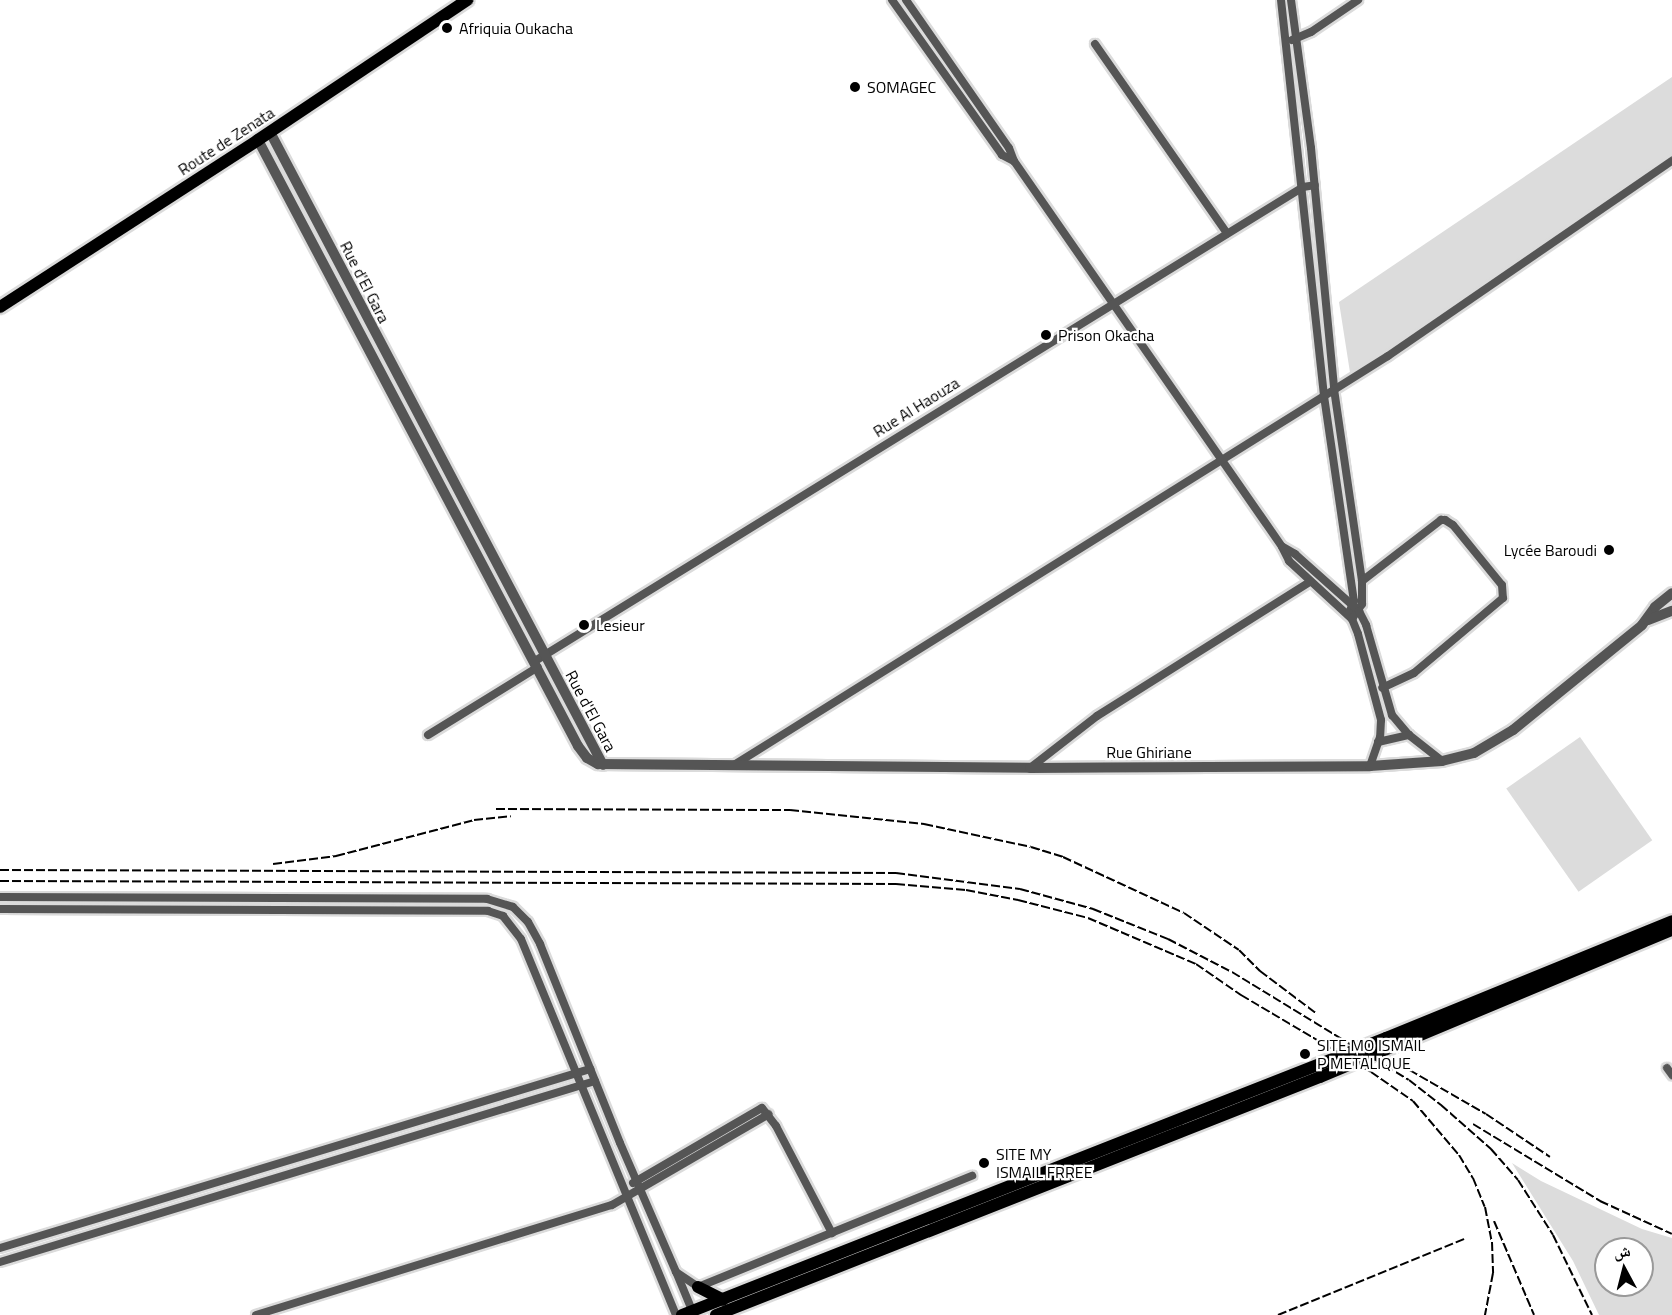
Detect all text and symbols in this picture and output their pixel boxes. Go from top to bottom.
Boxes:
place label: Afriquia Oukacha [459,18,573,38]
marker: Afriquia Oukacha [440,21,454,35]
place label: SOMAGEC [867,77,936,97]
marker: SOMAGEC [848,80,862,94]
street label: Route de Zenata [174,103,278,179]
street label: Rue d'El Gara [336,238,394,326]
place label: Prison Okacha [1058,325,1154,345]
marker: Prison Okacha [1039,328,1053,342]
street label: Rue Al Haouza [869,373,963,441]
place label: Lycée Baroudi [1504,540,1597,560]
marker: Lycée Baroudi [1602,543,1616,557]
place label: Lesieur [596,615,645,635]
marker: Lesieur [577,618,591,632]
street label: Rue d'El Gara [562,667,620,755]
street label: Rue Ghiriane [1106,742,1192,762]
place label: SITE MO ISMAIL P METALIQUE [1317,1035,1425,1073]
marker: SITE MO ISMAIL P METALIQUE [1298,1047,1312,1061]
place label: SITE MY ISMAIL FRREE [996,1144,1093,1182]
marker: SITE MY ISMAIL FRREE [977,1156,991,1170]
north arrow [1594,1237,1654,1297]
text: ش [1612,1238,1632,1264]

